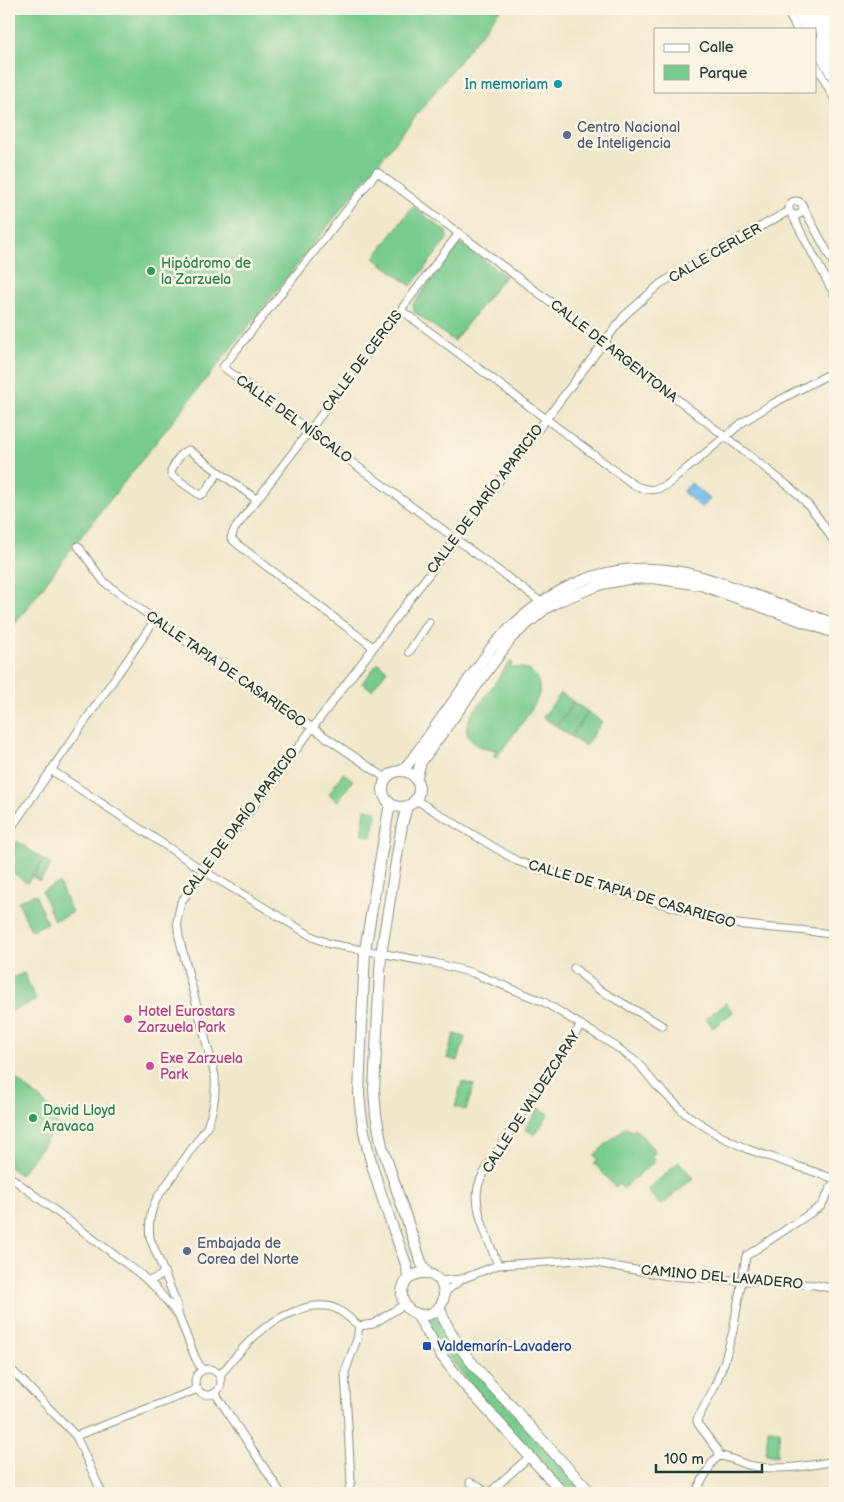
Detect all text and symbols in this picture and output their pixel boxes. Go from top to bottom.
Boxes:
legend [654,28,816,92]
text: Calle [699,38,734,57]
text: Parque [699,64,748,83]
place label: In memoriam [465,76,548,93]
marker: In memoriam [552,78,564,90]
place label: Centro Nacional de Inteligencia [577,119,680,152]
marker: Centro Nacional de Inteligencia [561,129,573,141]
street label: CALLE CERLER [666,220,764,286]
place label: Hipódromo de la Zarzuela [161,255,251,288]
marker: Hipódromo de la Zarzuela [145,265,157,277]
street label: CALLE DE ARGENTONA [547,296,681,406]
street label: CALLE DE CERCIS [318,307,406,415]
street label: CALLE DEL NÍSCALO [233,370,356,467]
street label: CALLE DE DARÍO APARICIO [423,420,547,577]
street label: CALLE TAPIA DE CASARIEGO [143,607,310,731]
street label: CALLE DE DARÍO APARICIO [178,743,302,900]
street label: CALLE DE TAPIA DE CASARIEGO [526,856,738,932]
place label: Hotel Eurostars Zarzuela Park [137,1003,235,1036]
marker: Hotel Eurostars Zarzuela Park [122,1013,134,1025]
street label: CALLE DE VALDEZCARAY [479,1027,584,1176]
place label: Exe Zarzuela Park [160,1050,243,1083]
marker: Exe Zarzuela Park [144,1060,156,1072]
place label: David Lloyd Aravaca [43,1102,116,1135]
marker: David Lloyd Aravaca [27,1112,39,1124]
place label: Embajada de Corea del Norte [197,1235,299,1268]
marker: Embajada de Corea del Norte [181,1245,193,1257]
street label: CAMINO DEL LAVADERO [640,1261,804,1293]
place label: Valdemarín-Lavadero [437,1338,572,1355]
marker: Valdemarín-Lavadero [421,1340,433,1352]
scale bar [656,1442,763,1474]
text: 100 m [664,1450,704,1469]

